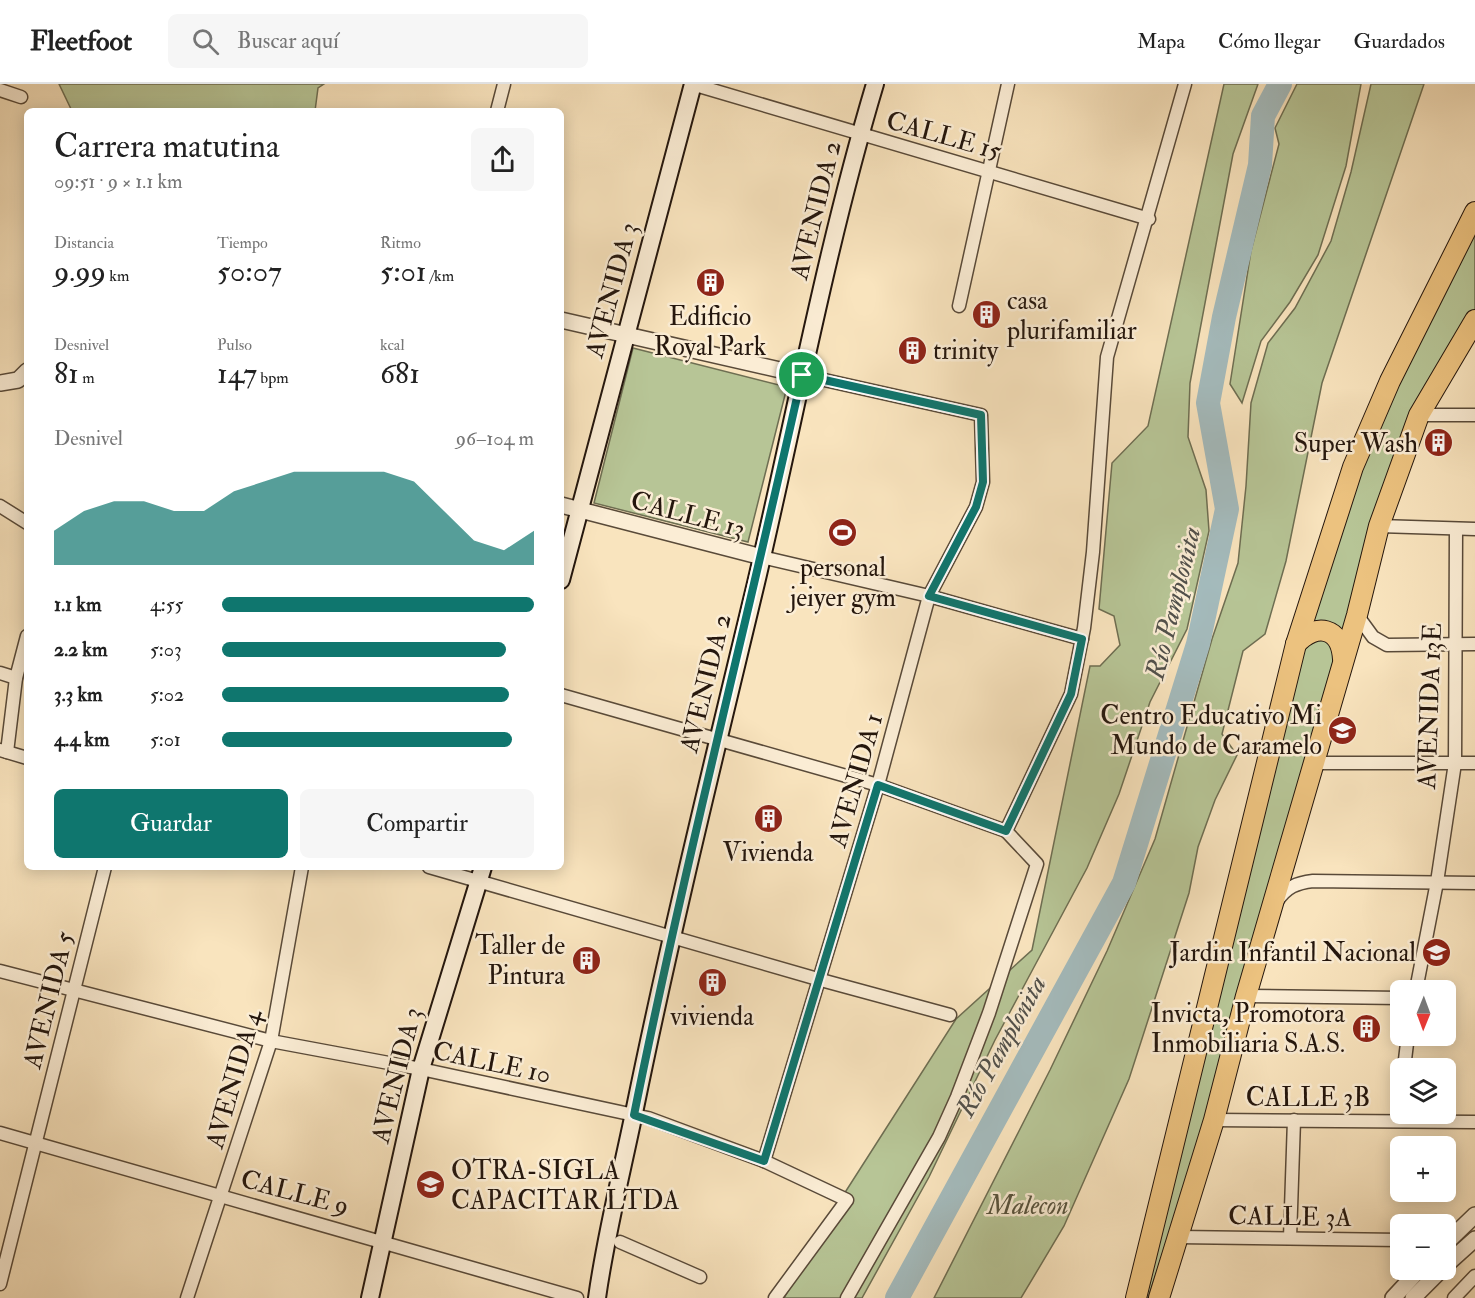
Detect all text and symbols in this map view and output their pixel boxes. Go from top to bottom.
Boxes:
search box [168,14,588,68]
text: Fleetfoot [30,24,132,59]
icon: search [189,25,222,58]
text: Buscar aquí [237,27,339,55]
text: Mapa [1137,28,1185,55]
text: Cómo llegar [1218,28,1321,55]
text: Guardados [1354,28,1445,55]
street label: CALLE 15 [883,104,1005,168]
text: Carrera matutina [54,126,280,167]
button: share [471,128,534,191]
street label: AVENIDA 2 [783,138,849,284]
text: 09:51 · 9 × 1.1 km [54,169,183,194]
street label: AVENIDA 3 [578,219,645,362]
text: Distancia [54,233,114,253]
text: Tiempo [217,233,268,253]
text: Ritmo [380,233,421,253]
text: 9.99 [54,253,106,290]
text: 50:07 [217,253,282,290]
text: 5:01 [380,253,427,290]
text: km [106,266,129,286]
text: /km [427,266,454,286]
building icon: Edificio Royal Park [694,266,726,298]
place label: casa plurifamiliar [1006,285,1137,348]
building icon: casa plurifamiliar [970,299,1002,331]
place label: Edificio Royal Park [654,301,767,363]
building icon: trinity [896,334,928,366]
text: Desnivel [54,335,109,355]
text: Pulso [217,335,252,355]
text: kcal [380,335,405,355]
place label: trinity [933,335,999,367]
pin [776,349,827,400]
text: 81 [54,355,79,392]
text: 147 [217,355,257,392]
text: 681 [380,355,420,392]
icon: arrive [785,358,818,391]
text: m [79,368,95,388]
text: bpm [257,368,289,388]
text: Desnivel [54,426,123,451]
text: 96–104 m [456,426,534,451]
building icon: Super Wash [1423,427,1455,459]
place label: Super Wash [1294,428,1418,461]
street label: CALLE 13 [627,484,748,546]
sports icon: personal jeiyer gym [827,517,859,549]
water label: Río Pamplonita [1138,523,1208,684]
place label: personal jeiyer gym [785,552,896,614]
text: 1.1 km [54,592,101,617]
text: 4:55 [150,592,183,617]
street label: AVENIDA 2 [673,611,739,757]
street label: AVENIDA 13E [1411,622,1449,791]
text: 2.2 km [54,637,107,662]
text: 5:03 [150,637,182,662]
text: 3.3 km [54,682,102,707]
text: 5:02 [150,682,184,707]
place label: Centro Educativo Mi Mundo de Caramelo [1100,700,1322,762]
street label: AVENIDA 1 [821,710,890,852]
school or university icon: Centro Educativo Mi Mundo de Caramelo [1327,714,1359,746]
text: 4.4 km [54,727,109,752]
text: 5:01 [150,727,181,752]
button: Guardar [54,789,288,858]
button: Compartir [300,789,534,858]
building icon: Vivienda [752,802,784,834]
place label: Vivienda [723,837,814,869]
street label: AVENIDA 5 [16,928,82,1073]
place label: Taller de Pintura [475,930,565,992]
school or university icon: Jardin Infantil Nacional [1421,936,1453,968]
place label: Jardin Infantil Nacional [1169,937,1416,969]
building icon: Taller de Pintura [570,944,602,976]
building icon: vivienda [696,966,728,998]
water label: Río Pamplonita [949,970,1054,1123]
north arrow [1390,980,1456,1046]
map controls [1390,980,1456,1280]
place label: Invicta, Promotora Inmobiliaria S.A.S. [1151,998,1345,1060]
place label: vivienda [669,1001,754,1033]
street label: AVENIDA 3 [364,1004,429,1147]
street label: AVENIDA 4 [199,1005,269,1153]
building icon: Invicta, Promotora Inmobiliaria S.A.S. [1350,1012,1382,1044]
street label: CALLE 10 [430,1035,554,1091]
button: layers [1390,1058,1456,1124]
street label: CALLE 3B [1246,1082,1370,1114]
button: + [1390,1136,1456,1202]
place label: OTRA-SIGLA CAPACITAR LTDA [451,1155,680,1217]
street label: CALLE 9 [237,1163,352,1223]
school or university icon: OTRA-SIGLA CAPACITAR LTDA [414,1169,446,1201]
park label: Malecon [985,1190,1069,1222]
street label: CALLE 3A [1228,1200,1353,1234]
button: − [1390,1214,1456,1280]

